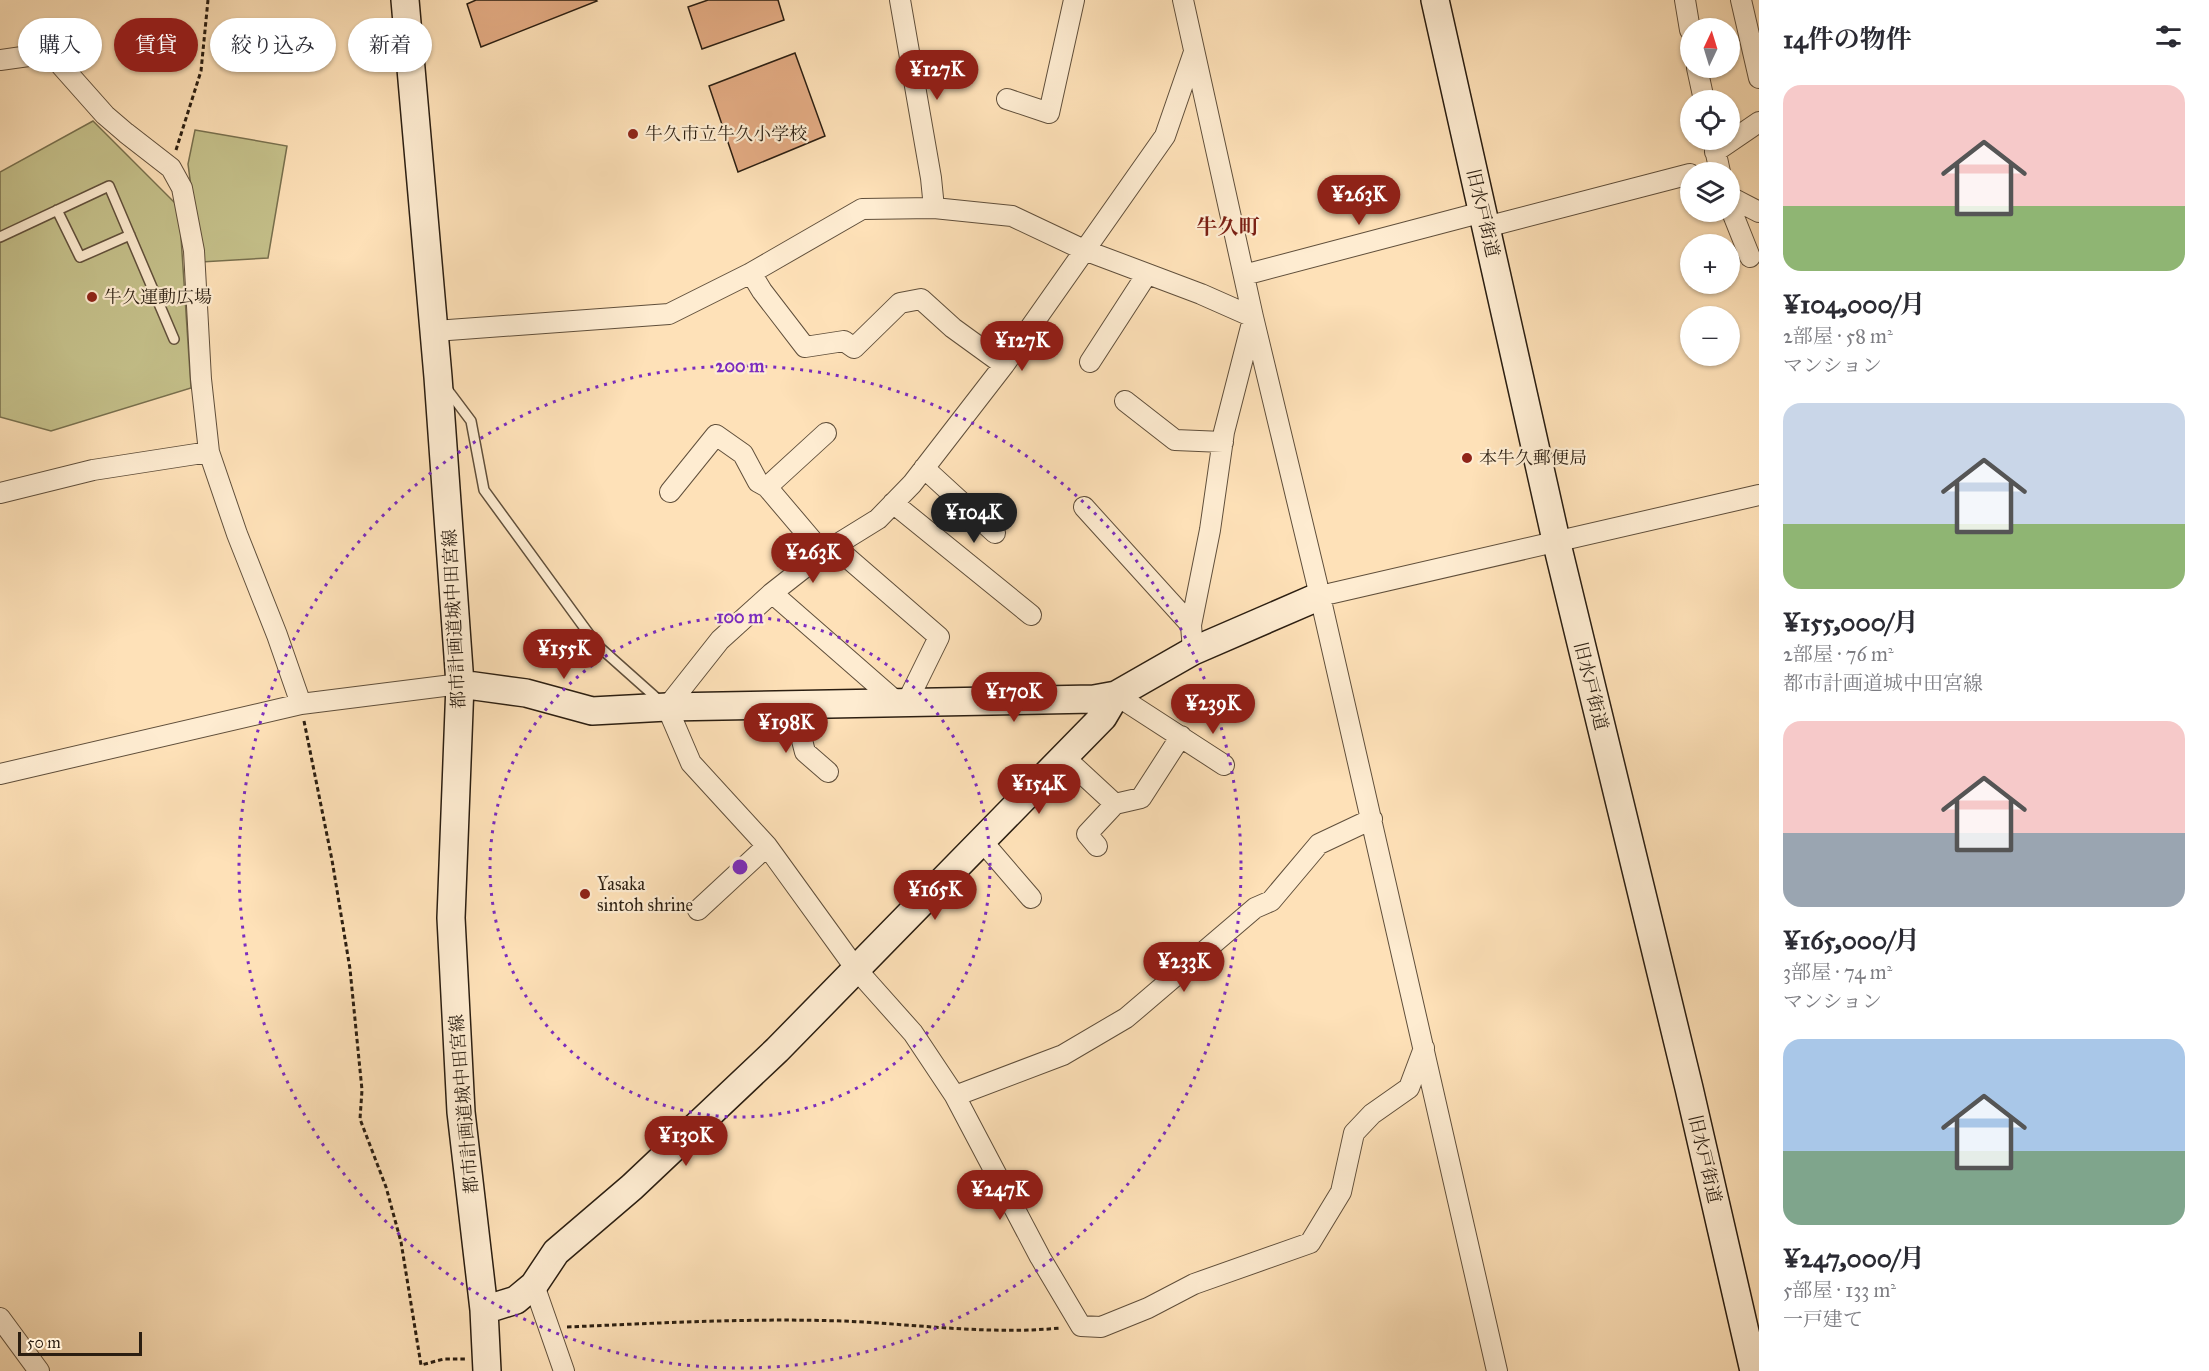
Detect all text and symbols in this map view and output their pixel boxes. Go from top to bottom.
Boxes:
chip: 購入 [18,18,102,72]
chip: 賃貸 [114,18,198,72]
chip: 絞り込み [210,18,336,72]
chip: 新着 [348,18,432,72]
north arrow [1680,18,1740,78]
map controls [1680,18,1740,366]
icon: filters [2152,20,2185,53]
text: 14件の物件 [1783,23,1912,55]
pin: ¥127K [895,50,979,101]
text: ¥127K [909,57,965,81]
button: locate [1680,90,1740,150]
place label: 牛久市立牛久小学校 [645,123,807,145]
icon: home [1930,124,2038,232]
marker: 牛久市立牛久小学校 [626,127,640,141]
button: layers [1680,162,1740,222]
street label: 旧水戸街道 [1462,167,1504,259]
pin: ¥263K [1317,175,1401,226]
text: ¥263K [1331,182,1387,206]
district label: 牛久町 [1197,214,1260,240]
button: + [1680,234,1740,294]
place label: 牛久運動広場 [104,286,212,308]
text: ¥104,000/月 [1783,288,1926,320]
marker: 牛久運動広場 [85,290,99,304]
button: − [1680,306,1740,366]
pin: ¥127K [980,321,1064,372]
text: 2部屋 · 58 m² [1783,324,1893,348]
text: ¥127K [994,328,1050,352]
text: マンション [1783,353,1882,377]
text: 200 m [716,355,765,377]
icon: home [1930,442,2038,550]
place label: 本牛久郵便局 [1479,447,1587,469]
marker: 本牛久郵便局 [1460,451,1474,465]
pin: ¥104K [932,493,1016,544]
text: ¥104K [945,500,1003,524]
street label: 都市計画道城中田宮線 [438,529,470,709]
pin: ¥263K [771,533,855,584]
text: ¥263K [785,540,841,564]
text: 100 m [717,606,764,628]
text: ¥155,000/月 [1783,606,1919,638]
pin: ¥155K [522,629,606,680]
text: ¥155K [537,636,591,660]
street label: 旧水戸街道 [1569,640,1613,732]
text: 2部屋 · 76 m² [1783,642,1894,666]
text: 都市計画道城中田宮線 [1783,671,1983,695]
pin: ¥170K [972,672,1056,723]
text: ¥170K [985,679,1043,703]
pin: ¥239K [1171,684,1255,735]
text: ¥239K [1185,691,1241,715]
pin: ¥198K [744,703,828,754]
text: ¥198K [758,710,814,734]
icon: home [1930,760,2038,868]
pin: ¥154K [997,764,1081,815]
text: ¥154K [1012,771,1067,795]
centre of rings [730,857,750,877]
pin: ¥165K [893,870,977,921]
place label: Yasaka sintoh shrine [597,873,693,916]
text: ¥165K [908,877,962,901]
marker: Yasaka sintoh shrine [578,887,592,901]
text: ¥165,000/月 [1783,924,1920,956]
pin: ¥233K [1142,942,1226,993]
text: ¥233K [1157,949,1211,973]
text: 3部屋 · 74 m² [1783,960,1892,984]
text: マンション [1783,989,1882,1013]
street label: 都市計画道城中田宮線 [445,1013,483,1195]
icon: home [1930,1078,2038,1186]
street label: 旧水戸街道 [1684,1113,1726,1205]
pin: ¥130K [644,1116,728,1167]
text: ¥130K [659,1123,713,1147]
pin: ¥247K [958,1170,1042,1221]
text: ¥247K [971,1177,1029,1201]
text: ¥247,000/月 [1783,1242,1925,1274]
text: 5部屋 · 133 m² [1783,1278,1896,1302]
text: 一戸建て [1783,1307,1863,1331]
scale bar [18,1329,142,1356]
text: 50 m [27,1333,61,1352]

